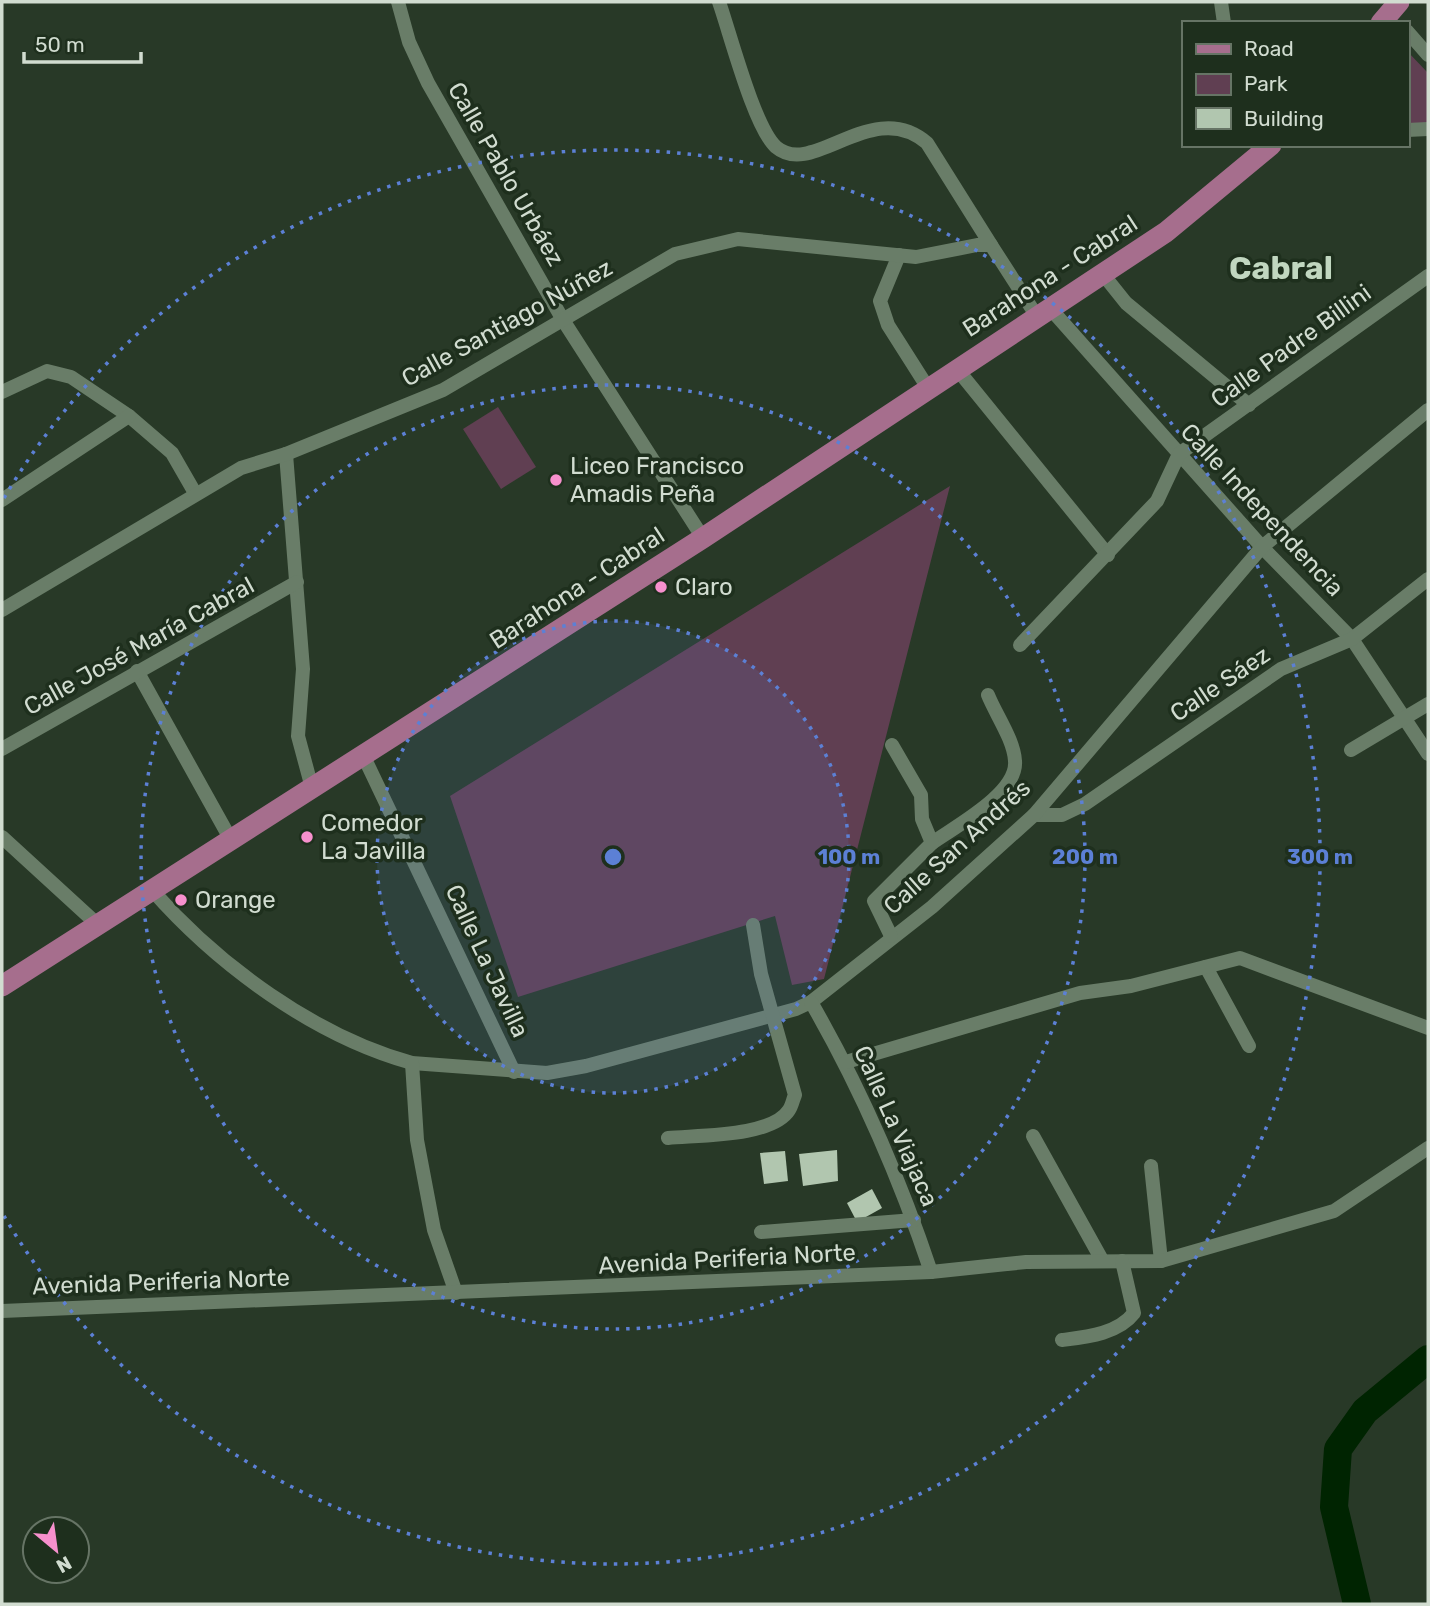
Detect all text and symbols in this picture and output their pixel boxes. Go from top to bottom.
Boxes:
scale bar [24,21,142,65]
legend [1182,21,1409,147]
text: 50 m [35,32,85,57]
text: Road [1244,36,1294,61]
text: Park [1244,71,1288,96]
street label: Calle Pablo Urbáez [442,77,570,271]
text: Building [1244,106,1324,131]
street label: Barahona - Cabral [957,209,1143,343]
district label: Cabral [1229,249,1333,287]
street label: Calle Santiago Núñez [397,253,617,393]
street label: Calle Padre Billini [1206,279,1376,413]
street label: Calle Independencia [1175,418,1349,602]
place label: Liceo Francisco Amadis Peña [570,452,744,508]
marker: Liceo Francisco Amadis Peña [548,472,564,488]
street label: Barahona - Cabral [484,521,670,655]
street label: Calle José María Cabral [19,571,259,721]
place label: Claro [675,573,733,601]
marker: Claro [653,579,669,595]
street label: Calle Sáez [1165,641,1275,727]
street label: Calle San Andrés [878,774,1036,920]
place label: Comedor La Javilla [321,809,426,865]
marker: Comedor La Javilla [299,829,315,845]
text: 100 m [818,844,880,869]
text: 200 m [1052,844,1118,869]
text: 300 m [1287,844,1353,869]
centre of rings [601,845,625,869]
street label: Calle La Javilla [439,880,535,1042]
place label: Orange [195,886,276,914]
marker: Orange [173,892,189,908]
street label: Calle La Viajaca [848,1041,944,1211]
street label: Avenida Periferia Norte [597,1238,857,1280]
street label: Avenida Periferia Norte [32,1264,290,1300]
north arrow [21,1515,91,1585]
text: N [52,1551,76,1578]

